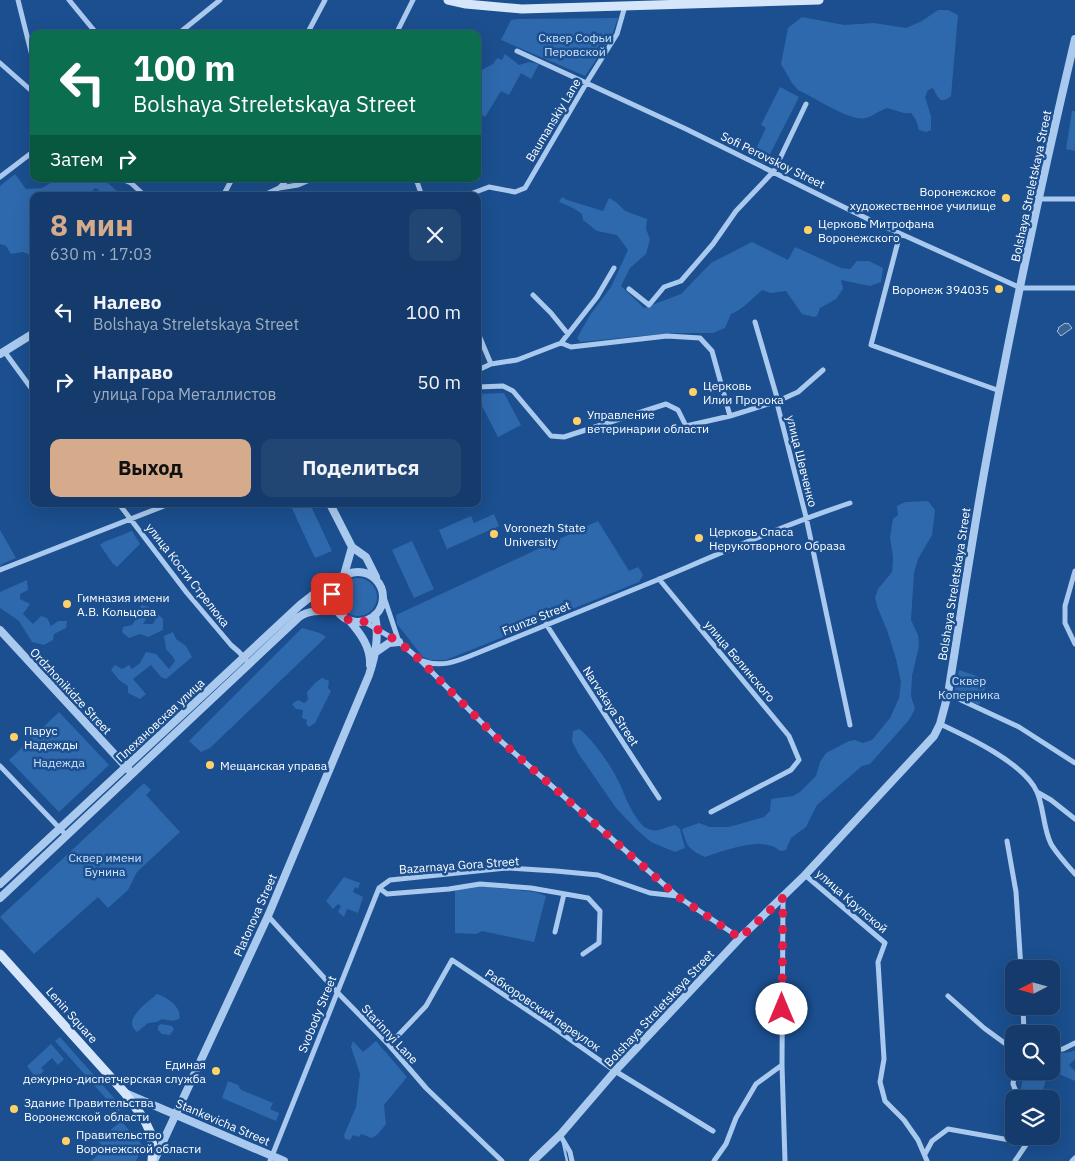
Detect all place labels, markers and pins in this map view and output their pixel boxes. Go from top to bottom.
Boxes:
place label: Воронежское художественное училище [850,184,996,213]
marker: Воронежское художественное училище [1000,192,1012,204]
place label: Церковь Митрофана Воронежского [818,216,935,245]
marker: Церковь Митрофана Воронежского [802,224,814,236]
place label: Воронеж 394035 [892,282,989,297]
marker: Воронеж 394035 [993,283,1005,295]
place label: Церковь Илии Пророка [703,378,784,407]
marker: Церковь Илии Пророка [687,386,699,398]
place label: Управление ветеринарии области [587,407,709,436]
marker: Управление ветеринарии области [571,415,583,427]
place label: Voronezh State University [504,520,586,549]
place label: Церковь Спаса Нерукотворного Образа [709,524,846,553]
marker: Voronezh State University [488,528,500,540]
marker: Церковь Спаса Нерукотворного Образа [693,532,705,544]
pin [311,573,353,615]
place label: Гимназия имени А.В. Кольцова [77,590,170,619]
marker: Гимназия имени А.В. Кольцова [61,598,73,610]
place label: Парус Надежды [24,723,78,752]
marker: Парус Надежды [8,731,20,743]
place label: Мещанская управа [220,758,328,773]
marker: Мещанская управа [204,759,216,771]
place label: Единая дежурно-диспетчерская служба [23,1057,207,1086]
marker: Единая дежурно-диспетчерская служба [210,1065,222,1077]
place label: Здание Правительства Воронежской области [24,1095,154,1124]
marker: Здание Правительства Воронежской области [8,1103,20,1115]
place label: Правительство Воронежской области [76,1127,201,1156]
marker: Правительство Воронежской области [60,1135,72,1147]

